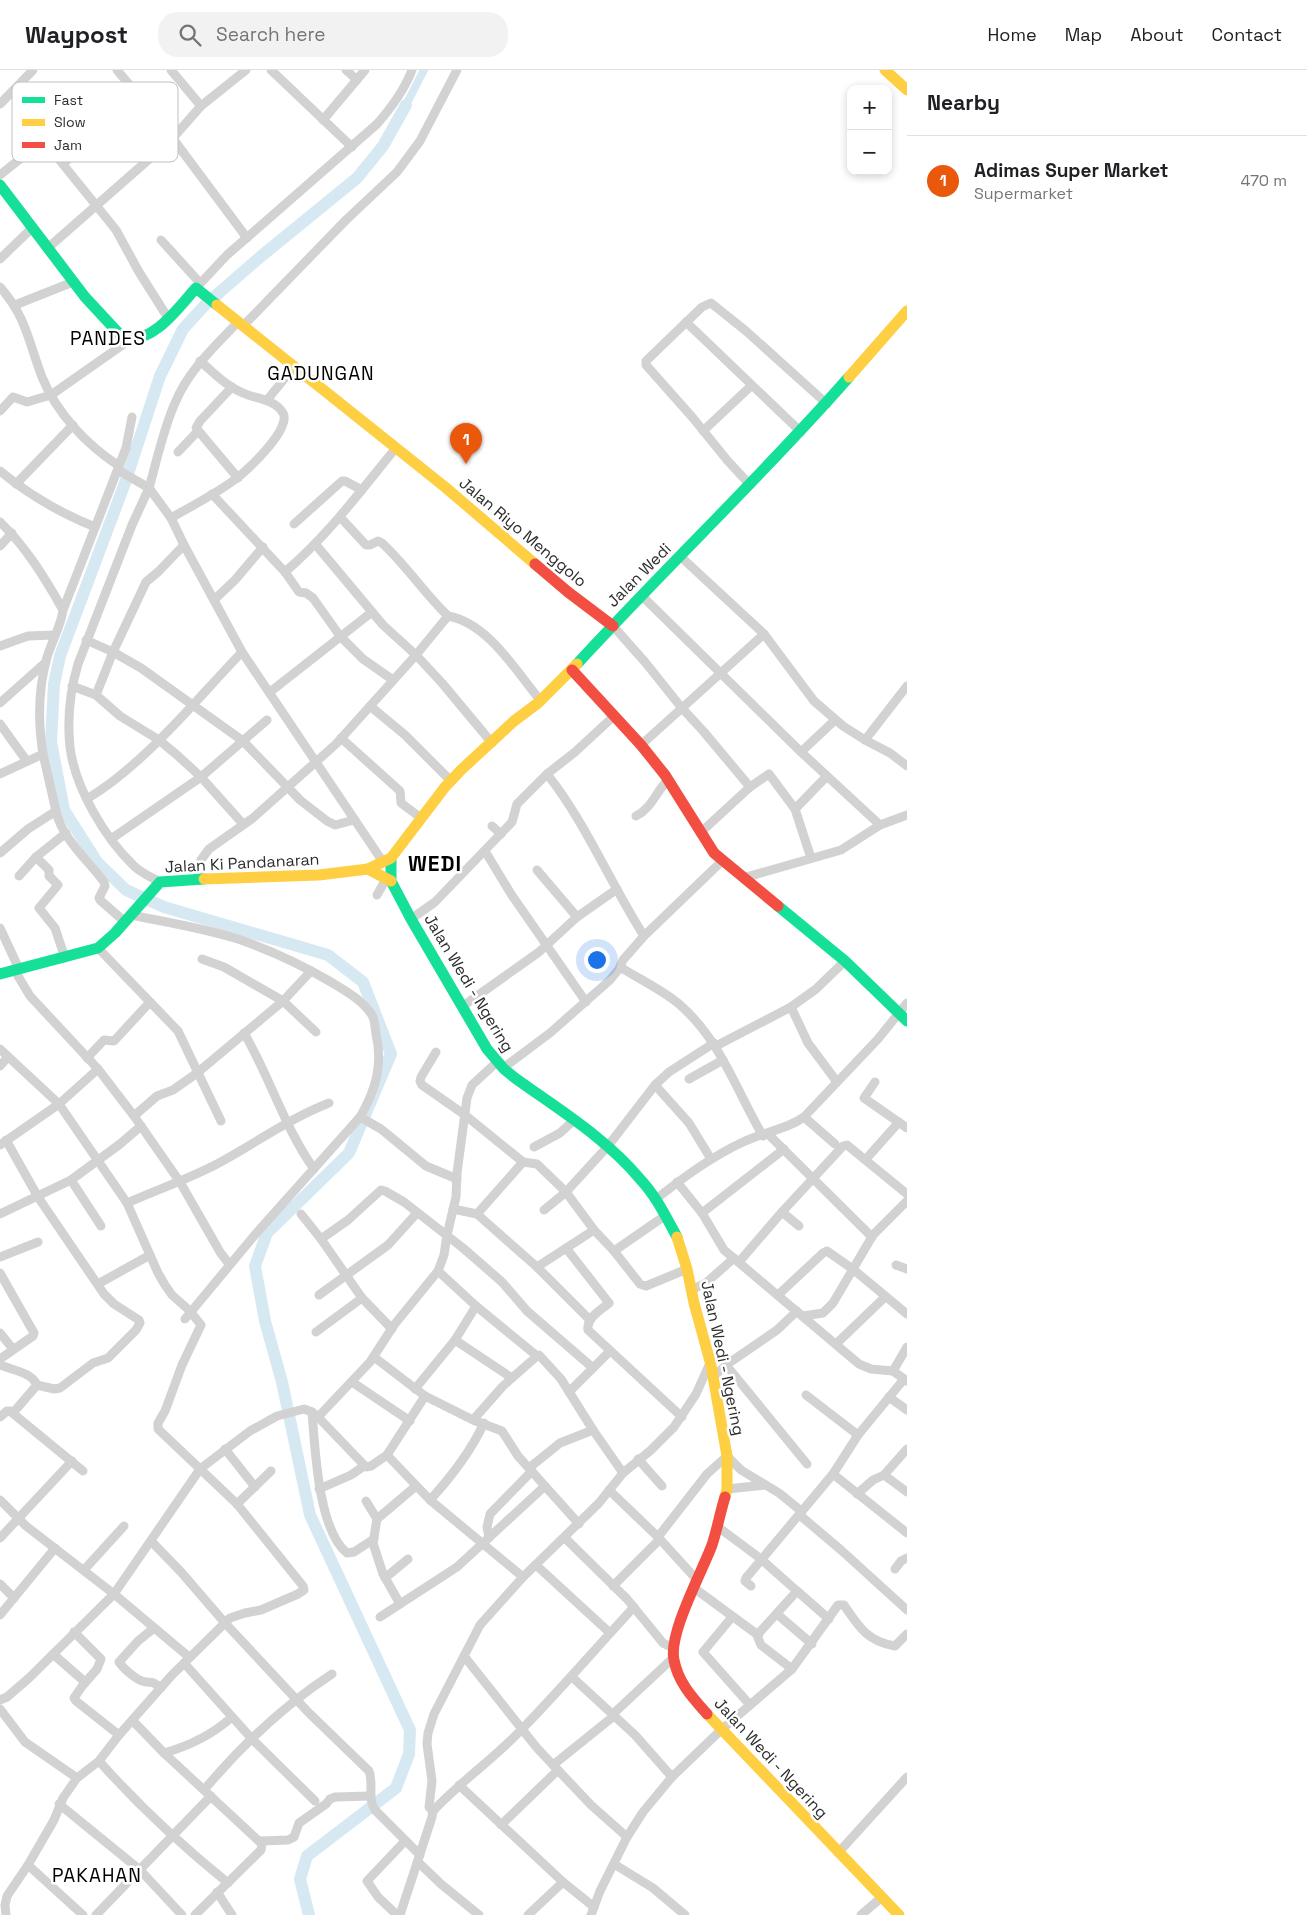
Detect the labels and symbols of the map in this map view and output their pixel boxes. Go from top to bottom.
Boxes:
legend [12,82,178,162]
text: Fast [54,91,83,109]
text: Slow [54,113,86,131]
text: Jam [54,136,82,154]
district label: PANDES [70,326,146,351]
district label: GADUNGAN [267,361,375,386]
pin: 1 [450,423,482,464]
street label: Jalan Riyo Menggolo [455,472,591,592]
street label: Jalan Wedi [602,538,676,612]
street label: Jalan Ki Pandanaran [164,848,320,878]
district label: WEDI [408,850,462,877]
street label: Jalan Wedi - Ngering [419,910,519,1056]
your location [584,947,610,973]
street label: Jalan Wedi - Ngering [696,1279,750,1437]
street label: Jalan Wedi - Ngering [710,1693,832,1823]
district label: PAKAHAN [52,1863,142,1888]

